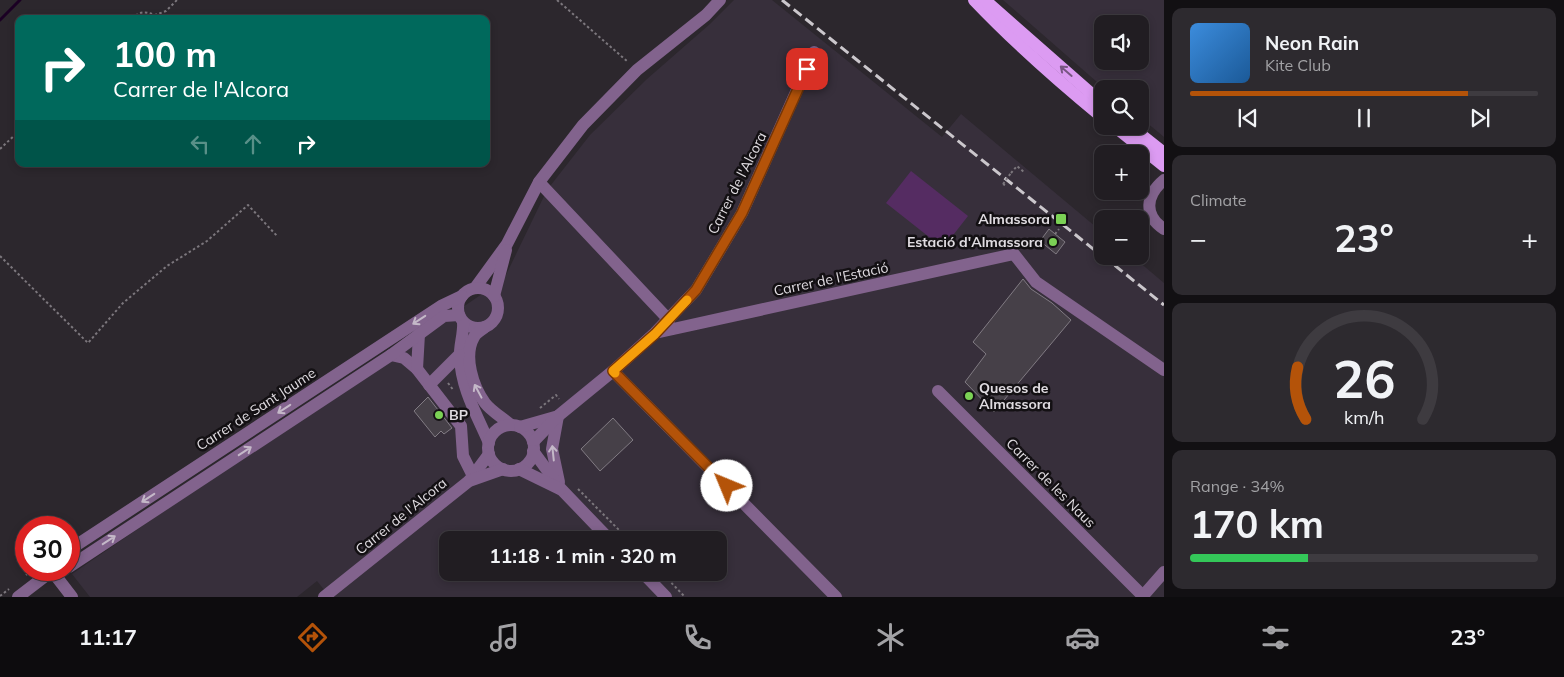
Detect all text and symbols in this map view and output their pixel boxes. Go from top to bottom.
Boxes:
map controls [1094,15,1149,265]
button: sound [1094,15,1149,70]
text: Neon Rain [1265,31,1359,55]
text: 100 m [113,32,217,76]
icon: right [30,35,95,100]
pin [786,48,828,90]
icon: arrive [793,55,821,83]
text: Kite Club [1265,55,1331,75]
one-way arrow [1059,66,1072,77]
text: Carrer de l'Alcora [113,75,289,103]
button: search [1094,80,1149,135]
icon: previous [1234,104,1262,132]
icon: pause [1350,104,1378,132]
icon: next [1466,104,1494,132]
street label: Carrer de l'Alcora [704,129,770,237]
icon: left [186,130,214,158]
icon: ahead [239,130,267,158]
icon: right [292,130,320,158]
button: + [1094,145,1149,200]
text: Climate [1190,190,1246,210]
place label: Almassora [978,210,1050,228]
button: − [1094,210,1149,265]
marker: Almassora [1054,212,1068,226]
text: 23° [1334,214,1394,262]
text: − [1190,221,1207,256]
text: + [1521,221,1538,256]
place label: Estació d'Almassora [907,233,1043,251]
marker: Estació d'Almassora [1047,236,1059,248]
street label: Carrer de l'Estació [772,258,890,300]
one-way arrow [413,315,427,325]
text: 26 [1333,346,1395,411]
street label: Carrer de Sant Jaume [193,364,319,454]
place label: Quesos de Almassora [979,379,1051,413]
one-way arrow [473,383,483,398]
marker: Quesos de Almassora [963,390,975,402]
one-way arrow [277,404,291,414]
place label: BP [449,406,468,424]
text: km/h [1344,406,1384,428]
marker: BP [433,409,445,421]
street label: Carrer de les Naus [1002,434,1100,532]
one-way arrow [238,445,252,456]
one-way arrow [548,445,558,461]
position arrow [700,459,752,511]
street label: Carrer de l'Alcora [352,474,450,558]
text: Range · 34% [1190,476,1285,496]
one-way arrow [141,493,155,503]
text: 170 km [1190,500,1324,548]
speed limit sign: 30 [15,516,80,581]
one-way arrow [102,535,116,545]
text: 11:18 · 1 min · 320 m [489,544,677,568]
icon: directions [295,620,330,655]
icon: music [487,620,522,655]
icon: phone [680,620,715,655]
icon: climate [873,620,908,655]
icon: car [1065,620,1100,655]
icon: filters [1258,620,1293,655]
text: 11:17 [79,623,137,651]
text: 23° [1450,623,1485,651]

